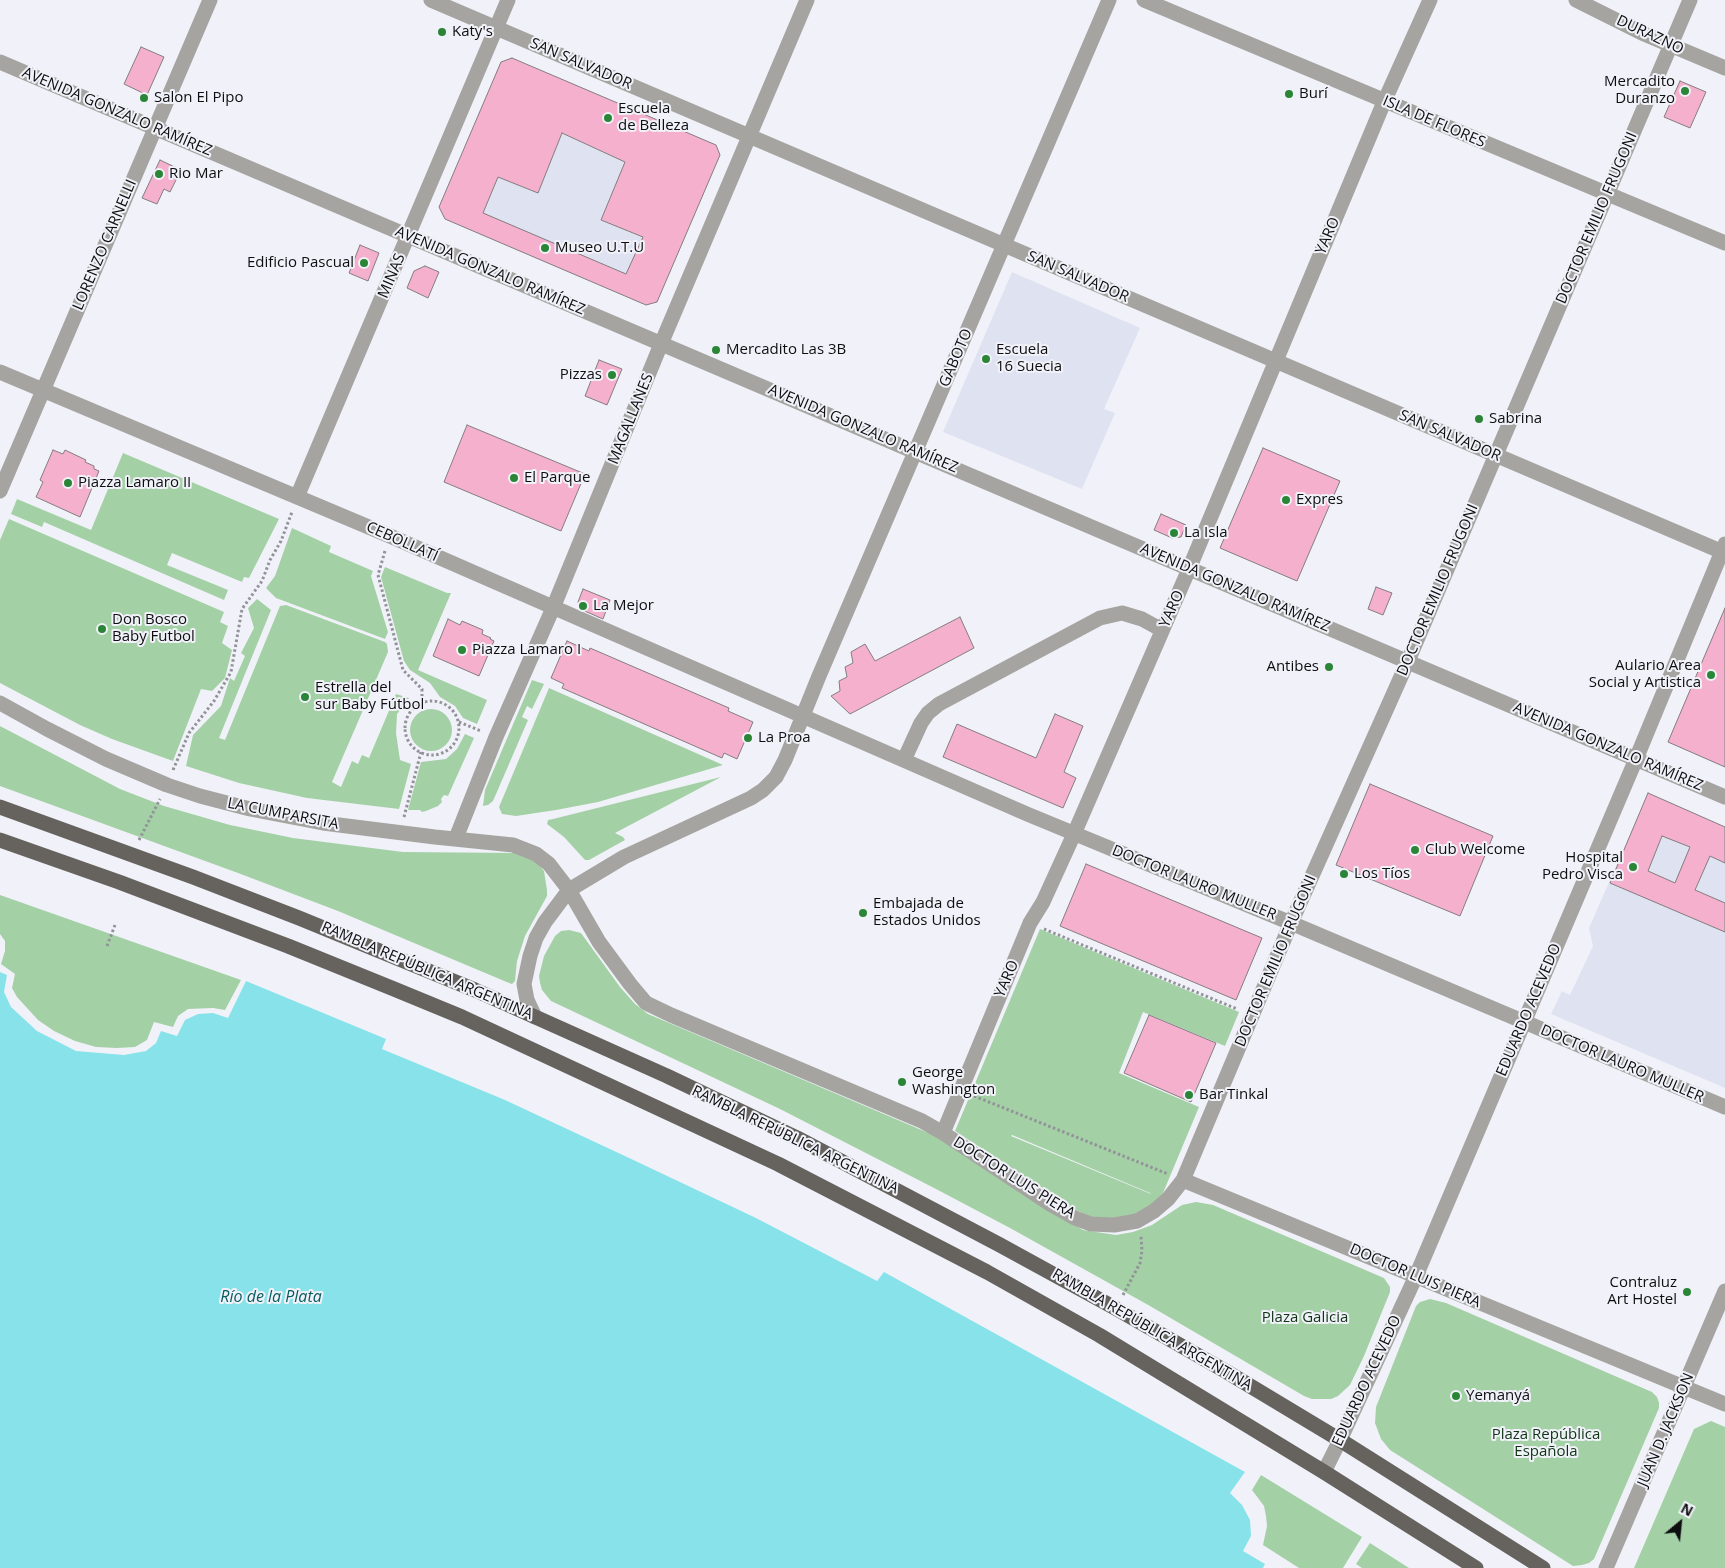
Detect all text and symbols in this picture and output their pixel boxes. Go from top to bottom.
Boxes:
street label: DURAZNO [1614,12,1686,58]
place label: Katy's [452,23,493,41]
marker: Katy's [436,26,448,38]
street label: SAN SALVADOR [527,34,635,94]
street label: AVENIDA GONZALO RAMÍREZ [19,64,215,160]
place label: Mercadito Duranzo [1604,73,1675,108]
place label: Burí [1299,85,1328,103]
marker: Mercadito Duranzo [1679,85,1691,97]
marker: Burí [1283,88,1295,100]
place label: Salon El Pipo [154,89,243,107]
marker: Salon El Pipo [138,92,150,104]
street label: ISLA DE FLORES [1380,92,1488,152]
place label: Escuela de Belleza [618,100,689,135]
marker: Escuela de Belleza [602,112,614,124]
street label: DOCTOR EMILIO FRUGONI [1553,129,1641,307]
place label: Rio Mar [169,165,223,183]
marker: Rio Mar [153,168,165,180]
street label: LORENZO CARNELLI [69,177,141,313]
street label: YARO [1312,215,1344,257]
street label: AVENIDA GONZALO RAMÍREZ [392,223,588,319]
place label: Museo U.T.U [555,239,644,257]
marker: Museo U.T.U [539,242,551,254]
street label: SAN SALVADOR [1024,247,1132,307]
street label: MINAS [375,251,409,301]
place label: Edificio Pascual [247,254,354,272]
marker: Edificio Pascual [358,257,370,269]
street label: GABOTO [936,326,976,390]
place label: Mercadito Las 3B [726,341,846,359]
place label: Escuela 16 Suecia [996,341,1062,376]
marker: Mercadito Las 3B [710,344,722,356]
marker: Escuela 16 Suecia [980,353,992,365]
place label: Pizzas [560,366,602,384]
marker: Pizzas [606,369,618,381]
street label: MAGALLANES [605,371,657,467]
street label: AVENIDA GONZALO RAMÍREZ [765,381,961,477]
street label: SAN SALVADOR [1396,406,1504,466]
place label: Sabrina [1489,410,1542,428]
marker: Sabrina [1473,413,1485,425]
place label: El Parque [524,469,590,487]
marker: El Parque [508,472,520,484]
place label: Piazza Lamaro II [78,474,191,492]
marker: Piazza Lamaro II [62,477,74,489]
place label: Expres [1296,491,1343,509]
marker: Expres [1280,494,1292,506]
street label: DOCTOR EMILIO FRUGONI [1394,501,1482,679]
street label: CEBOLLATÍ [363,518,441,566]
place label: La Isla [1184,524,1228,542]
marker: La Isla [1168,527,1180,539]
street label: AVENIDA GONZALO RAMÍREZ [1137,540,1333,636]
street label: YARO [1156,588,1188,630]
place label: La Mejor [593,597,654,615]
marker: La Mejor [577,600,589,612]
place label: Don Bosco Baby Futbol [112,611,195,646]
marker: Don Bosco Baby Futbol [96,623,108,635]
place label: Piazza Lamaro I [472,641,581,659]
marker: Piazza Lamaro I [456,644,468,656]
place label: Aulario Area Social y Artistica [1589,657,1701,692]
place label: Antibes [1266,658,1319,676]
marker: Antibes [1323,661,1335,673]
marker: Aulario Area Social y Artistica [1705,669,1717,681]
place label: Estrella del sur Baby Fútbol [315,679,424,714]
marker: Estrella del sur Baby Fútbol [299,691,311,703]
street label: AVENIDA GONZALO RAMÍREZ [1510,699,1706,795]
place label: La Proa [758,729,811,747]
marker: La Proa [742,732,754,744]
street label: LA CUMPARSITA [226,794,340,834]
place label: Club Welcome [1425,841,1525,859]
street label: DOCTOR LAURO MULLER [1109,842,1279,924]
marker: Club Welcome [1409,844,1421,856]
place label: Hospital Pedro Visca [1542,849,1623,884]
marker: Hospital Pedro Visca [1627,861,1639,873]
place label: Los Tíos [1354,865,1410,883]
marker: Los Tíos [1338,868,1350,880]
street label: DOCTOR EMILIO FRUGONI [1232,872,1320,1050]
place label: Embajada de Estados Unidos [873,895,981,930]
marker: Embajada de Estados Unidos [857,907,869,919]
street label: RAMBLA REPÚBLICA ARGENTINA [319,918,535,1024]
street label: EDUARDO ACEVEDO [1493,941,1565,1079]
street label: YARO [991,958,1023,1000]
street label: DOCTOR LAURO MULLER [1538,1021,1706,1107]
place label: George Washington [912,1064,995,1099]
marker: George Washington [896,1076,908,1088]
street label: RAMBLA REPÚBLICA ARGENTINA [689,1082,901,1198]
place label: Bar Tinkal [1199,1086,1268,1104]
marker: Bar Tinkal [1183,1089,1195,1101]
street label: DOCTOR LUIS PIERA [950,1133,1078,1223]
street label: DOCTOR LUIS PIERA [1347,1240,1483,1312]
street label: RAMBLA REPÚBLICA ARGENTINA [1049,1265,1255,1395]
place label: Contraluz Art Hostel [1607,1274,1677,1309]
marker: Contraluz Art Hostel [1681,1286,1693,1298]
water label: Río de la Plata [220,1287,322,1307]
park label: Plaza Galicia [1262,1309,1348,1327]
street label: EDUARDO ACEVEDO [1329,1313,1405,1449]
street label: JUAN D. JACKSON [1634,1370,1698,1490]
place label: Yemanyá [1466,1387,1530,1405]
marker: Yemanyá [1450,1390,1462,1402]
park label: Plaza República Española [1492,1426,1600,1461]
north arrow [1655,1498,1705,1548]
text: N [1678,1498,1697,1520]

